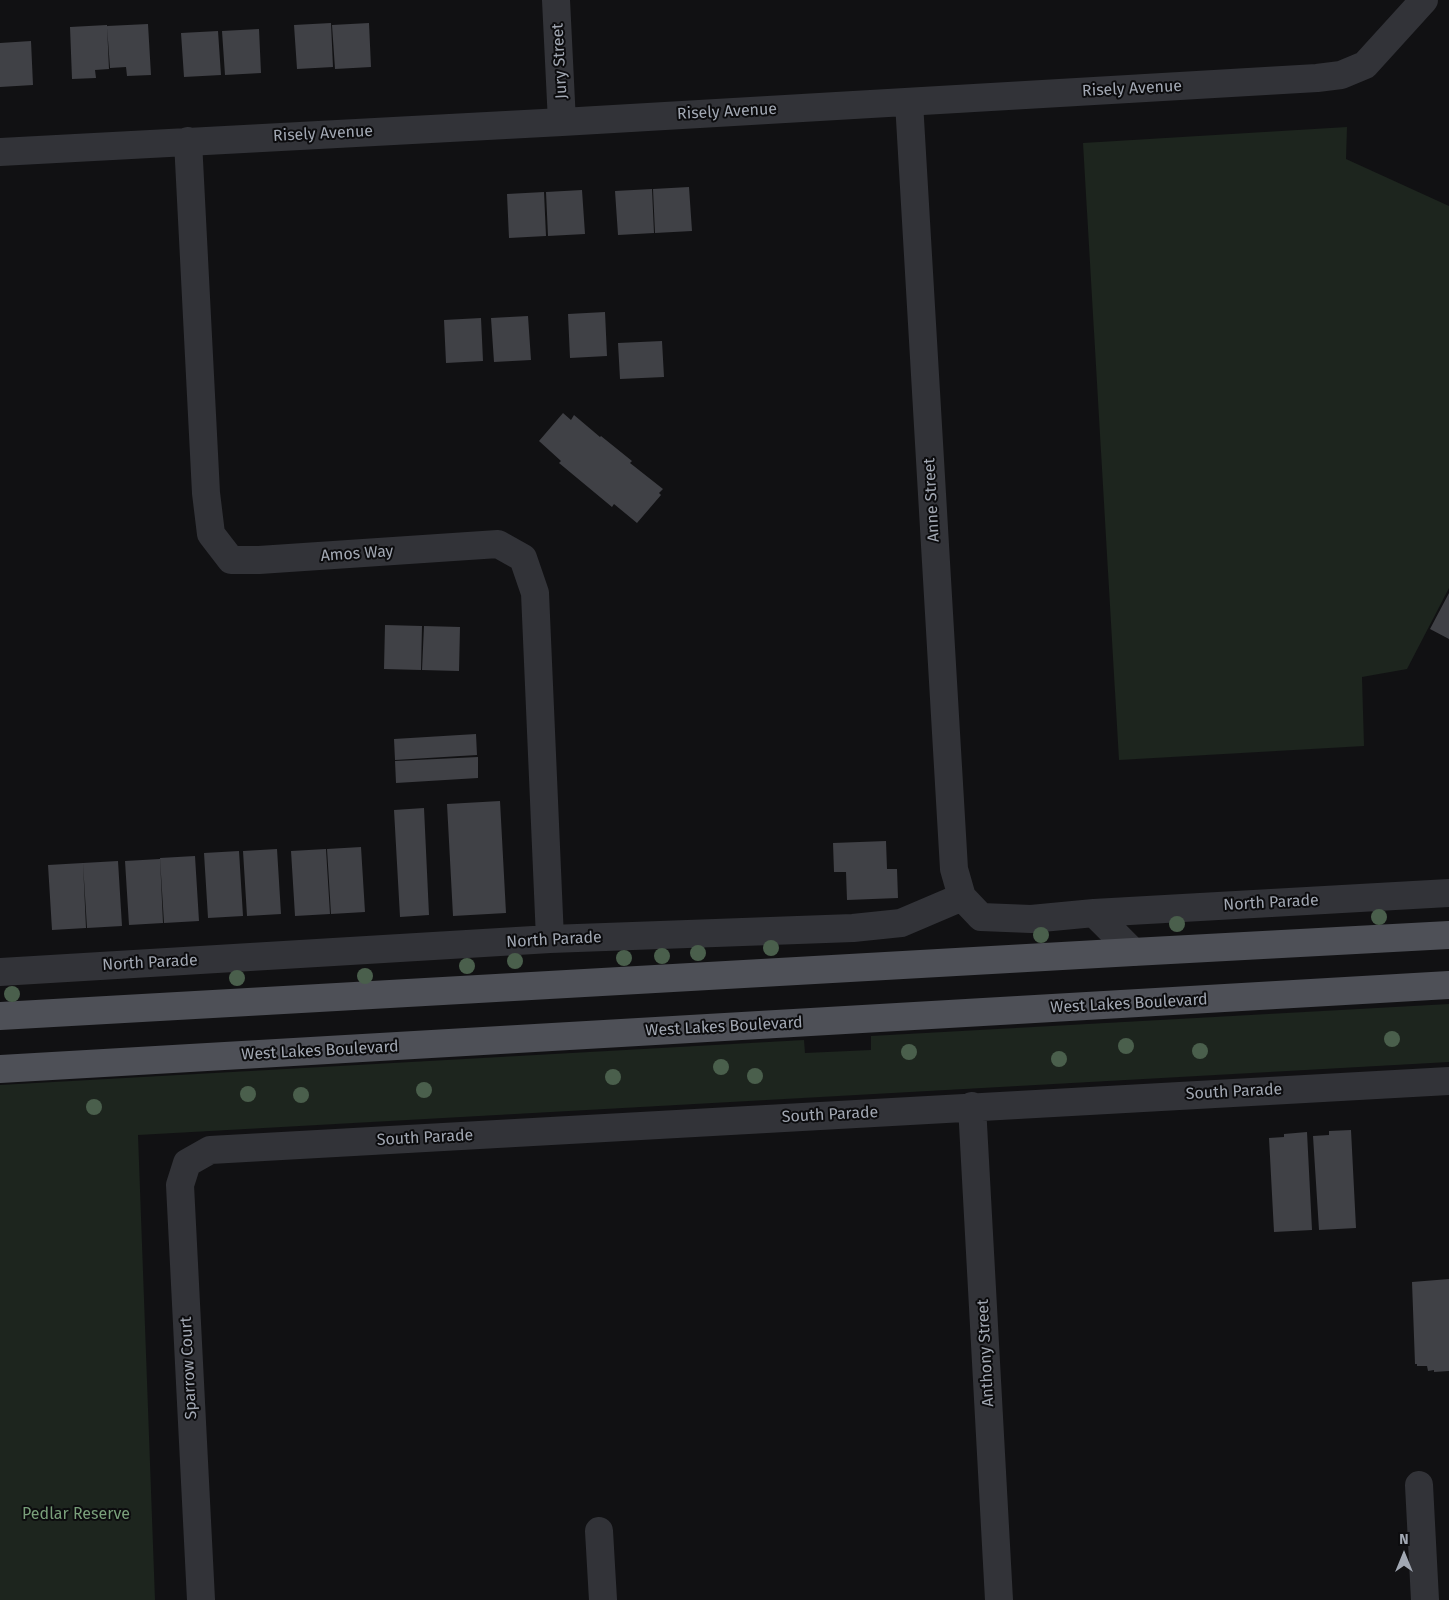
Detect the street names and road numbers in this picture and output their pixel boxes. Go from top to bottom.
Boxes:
street label: Jury Street [548,23,572,99]
street label: Risely Avenue [1082,77,1182,101]
street label: Risely Avenue [677,100,777,124]
street label: Risely Avenue [273,122,373,146]
street label: Anne Street [920,457,944,543]
street label: Amos Way [320,542,394,566]
street label: North Parade [1223,891,1319,915]
street label: North Parade [506,928,602,952]
street label: North Parade [102,951,198,975]
street label: West Lakes Boulevard [1050,990,1208,1018]
street label: West Lakes Boulevard [645,1013,803,1041]
street label: West Lakes Boulevard [241,1037,399,1065]
street label: South Parade [1185,1080,1283,1104]
street label: South Parade [781,1103,879,1127]
street label: South Parade [376,1126,474,1150]
street label: Anthony Street [974,1299,998,1407]
street label: Sparrow Court [177,1316,201,1420]

